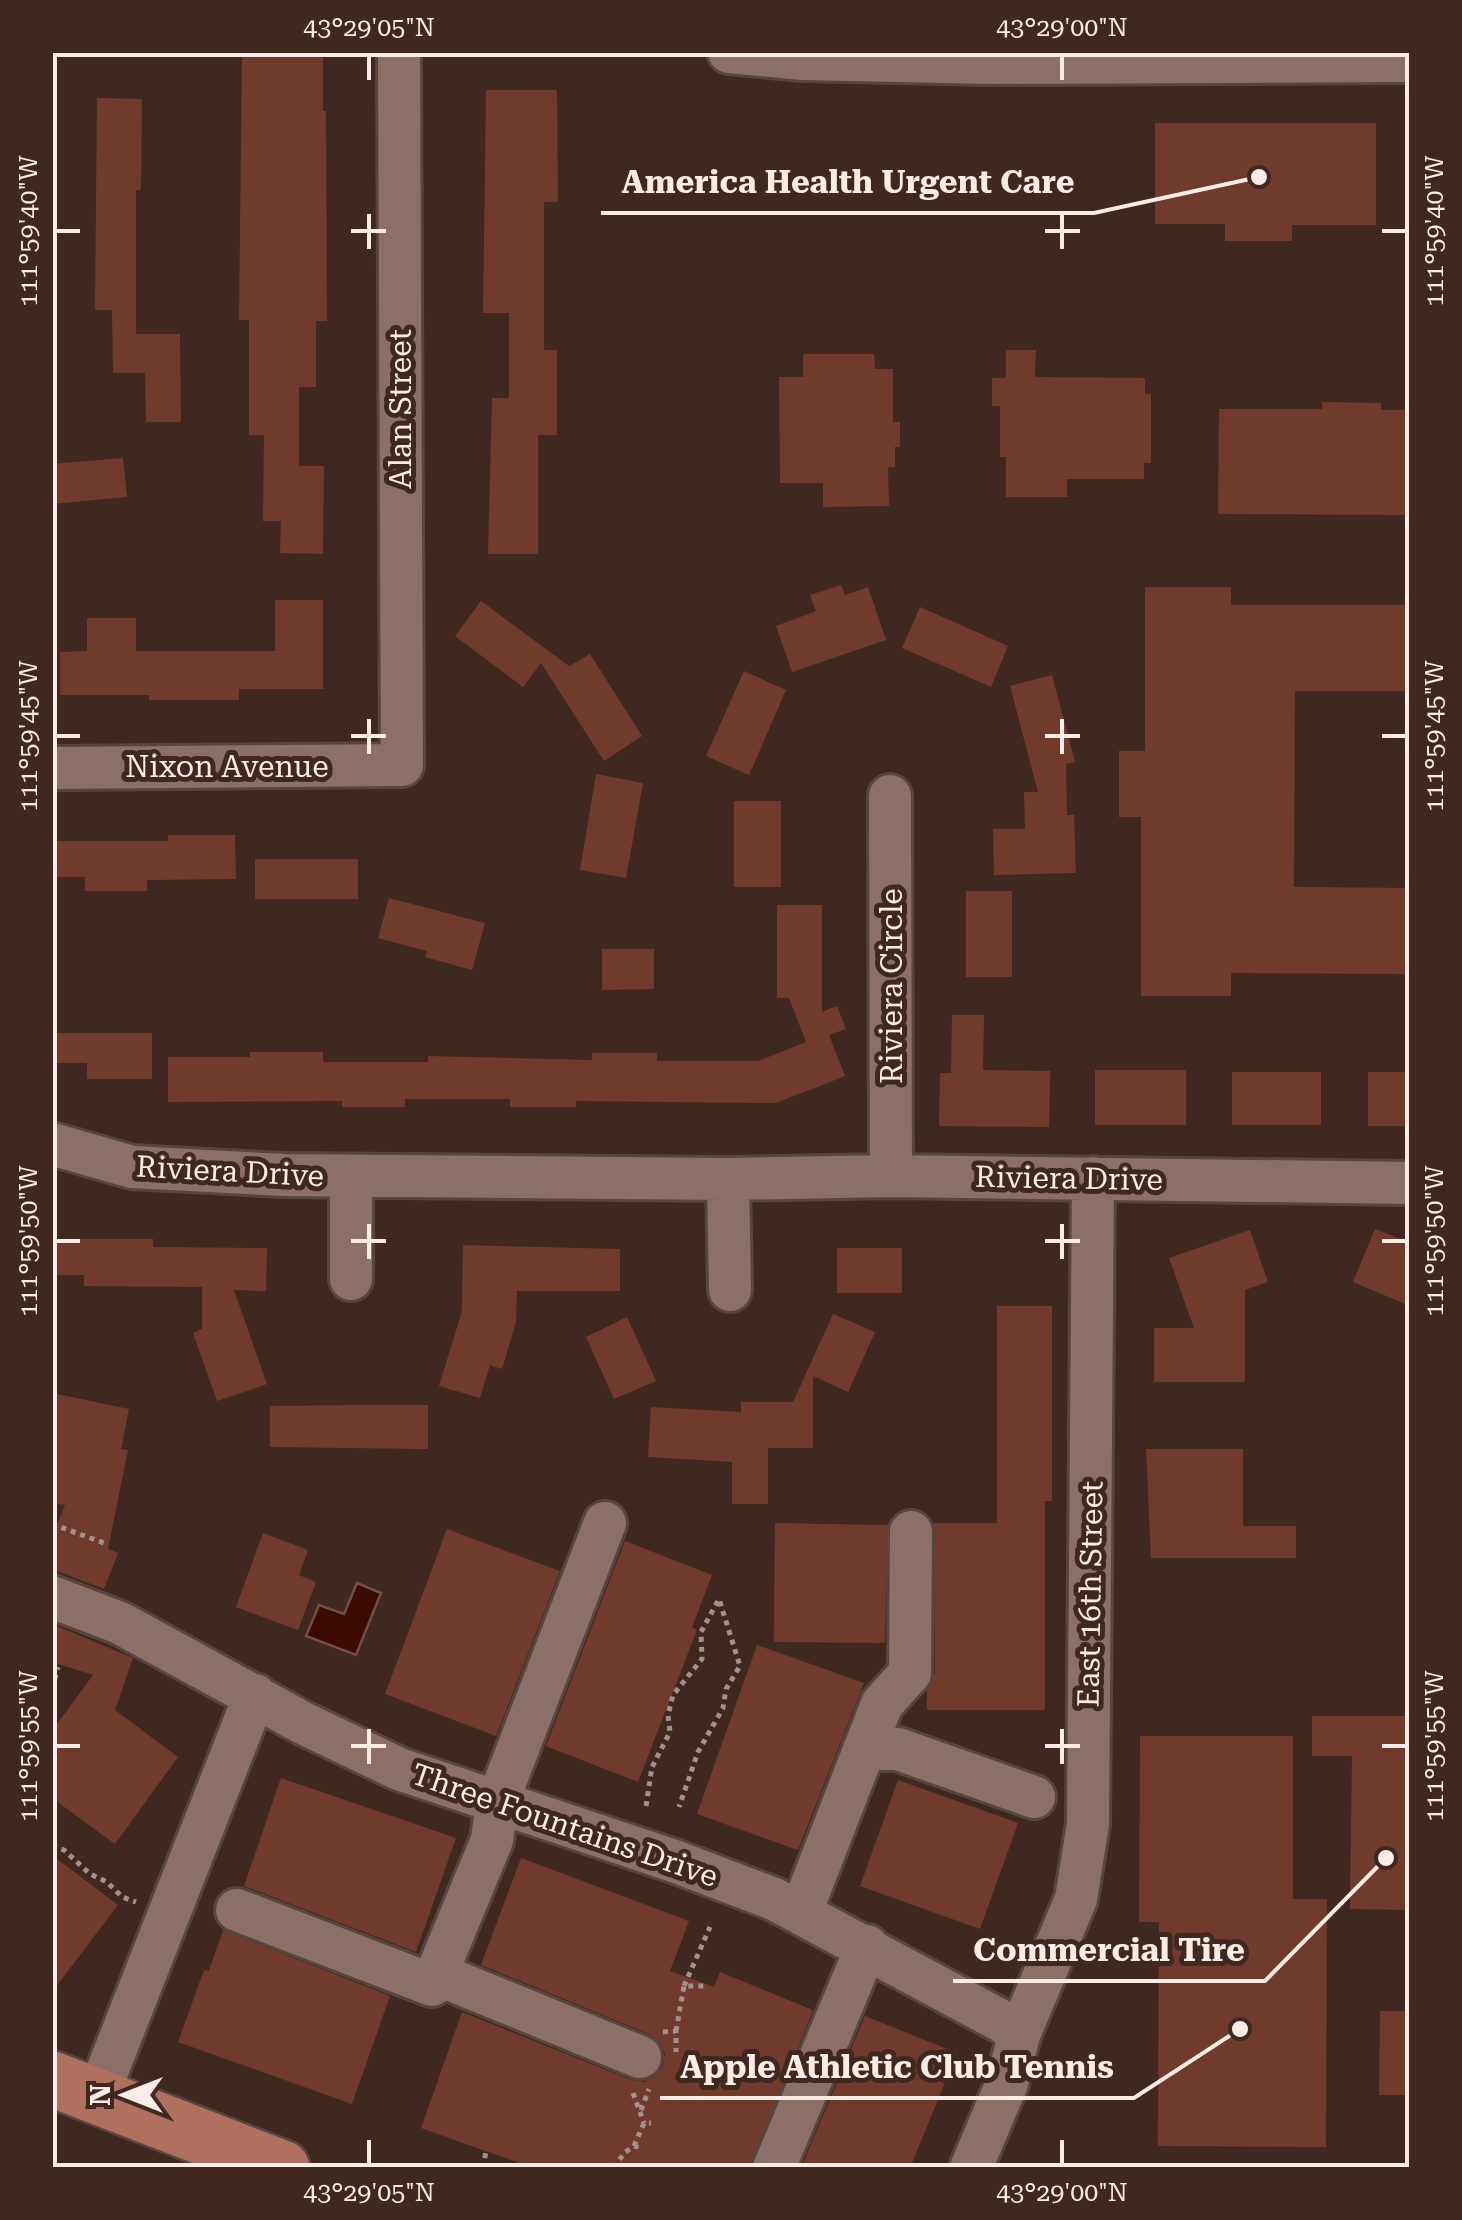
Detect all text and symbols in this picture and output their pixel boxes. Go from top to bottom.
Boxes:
text: 43°29'05"N [303,13,435,42]
text: 43°29'00"N [996,13,1128,42]
callout: America Health Urgent Care [601,151,1094,213]
text: 111°59'40"W [14,155,43,307]
text: 111°59'40"W [1420,155,1449,307]
text: America Health Urgent Care [621,163,1075,201]
street label: Alan Street [383,329,418,489]
text: 111°59'45"W [14,660,43,812]
text: 111°59'45"W [1420,660,1449,812]
street label: Nixon Avenue [125,749,329,784]
street label: Riviera Circle [874,888,909,1084]
street label: Riviera Drive [135,1149,325,1193]
street label: Riviera Drive [975,1159,1163,1197]
text: 111°59'50"W [14,1165,43,1317]
text: 111°59'50"W [1420,1165,1449,1317]
street label: East 16th Street [1071,1480,1109,1708]
text: 111°59'55"W [14,1670,43,1822]
text: 111°59'55"W [1420,1670,1449,1822]
street label: Three Fountains Drive [407,1756,723,1894]
callout: Commercial Tire [953,1919,1265,1981]
text: Commercial Tire [973,1931,1245,1969]
callout: Apple Athletic Club Tennis [660,2036,1134,2098]
north arrow [75,2045,175,2145]
text: Apple Athletic Club Tennis [680,2048,1114,2086]
text: N [84,2084,117,2106]
text: 43°29'05"N [303,2178,435,2207]
text: 43°29'00"N [996,2178,1128,2207]

